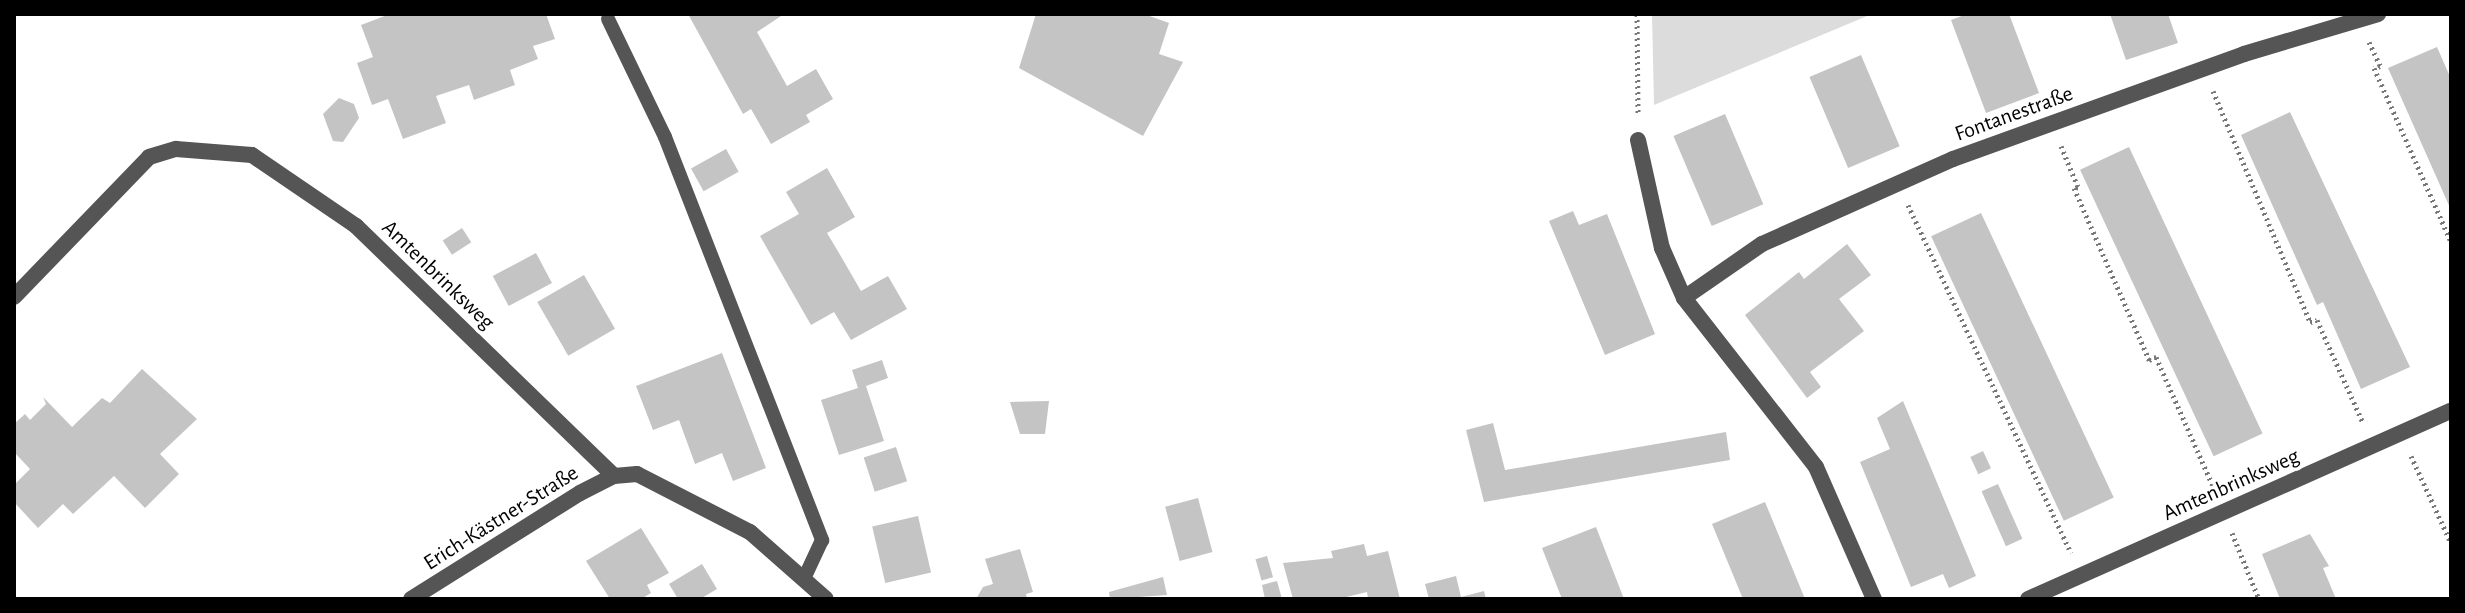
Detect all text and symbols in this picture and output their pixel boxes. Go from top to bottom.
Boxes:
street label: Fontanestraße [1951,80,2077,148]
street label: Amtenbrinksweg [376,215,500,335]
street label: Amtenbrinksweg [2159,443,2303,527]
street label: Erich-Kästner-Straße [419,460,583,576]

